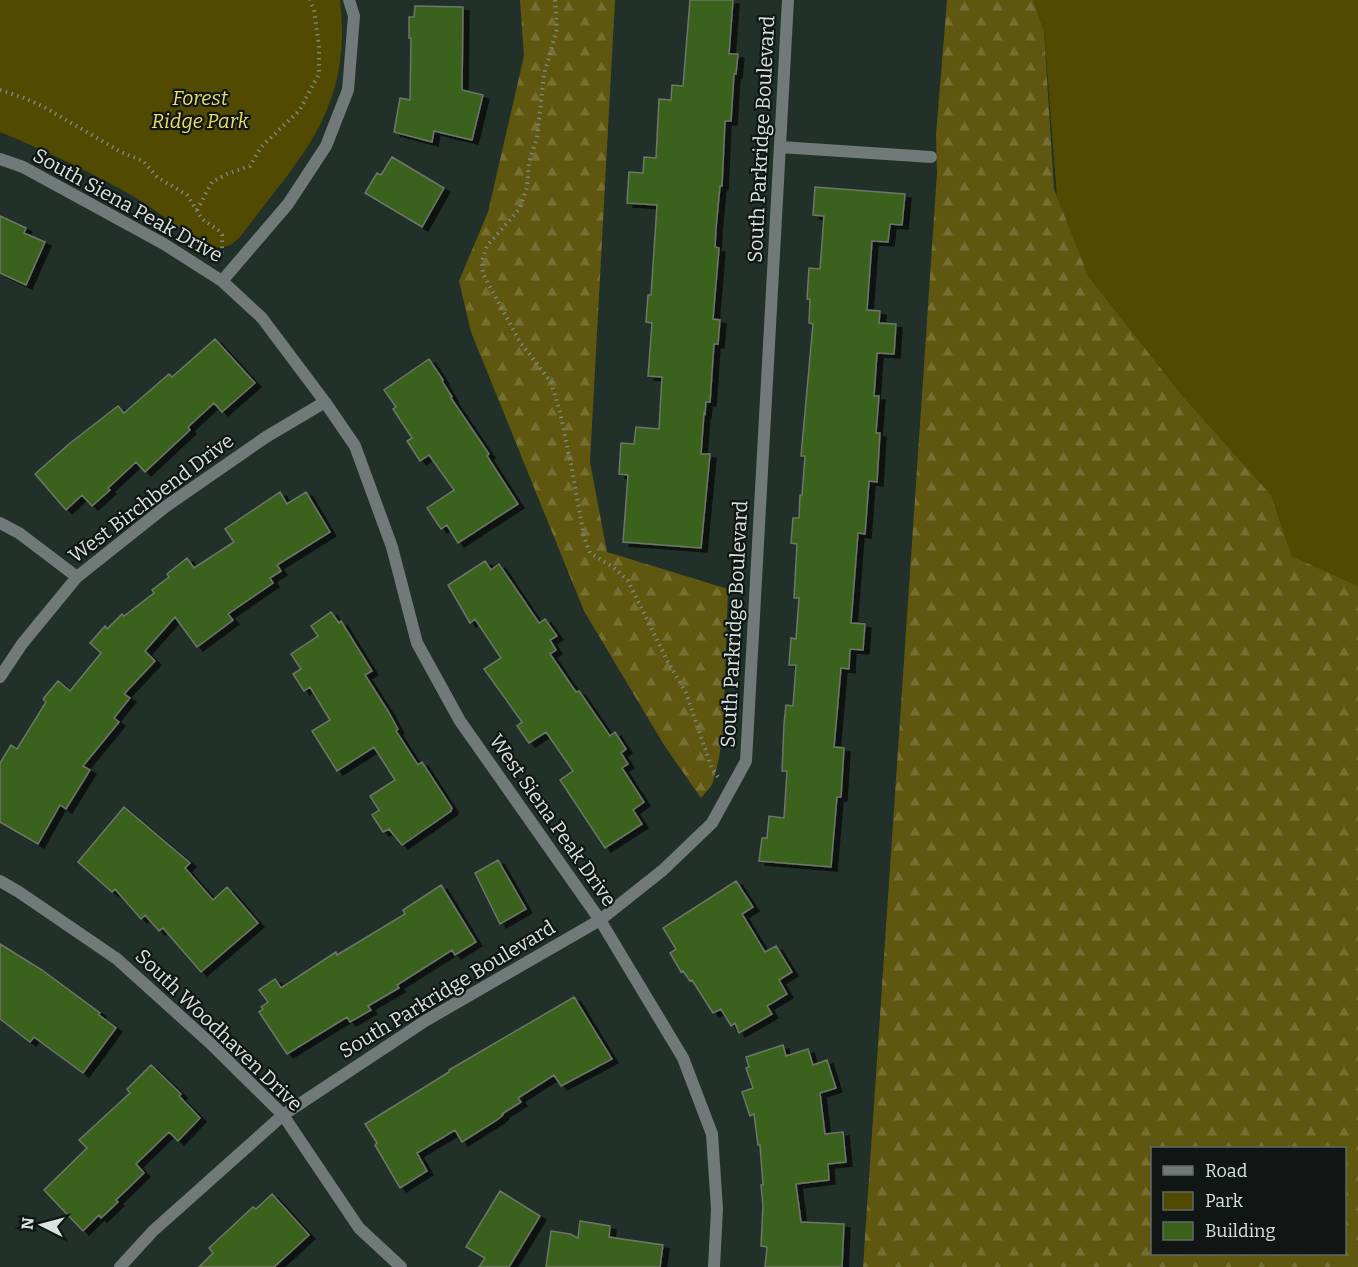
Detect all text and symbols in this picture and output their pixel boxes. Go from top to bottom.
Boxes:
street label: South Parkridge Boulevard [743,15,779,263]
park label: Forest Ridge Park [151,86,249,133]
street label: South Siena Peak Drive [29,143,227,267]
street label: West Birchbend Drive [64,428,238,568]
street label: South Parkridge Boulevard [716,500,752,748]
street label: West Siena Peak Drive [484,729,622,911]
street label: South Parkridge Boulevard [335,915,559,1063]
street label: South Woodhaven Drive [130,944,308,1116]
legend [1151,1147,1346,1255]
text: Road [1205,1160,1248,1182]
text: Park [1205,1190,1244,1212]
north arrow [12,1195,72,1255]
text: N [17,1216,38,1231]
text: Building [1205,1220,1276,1242]

